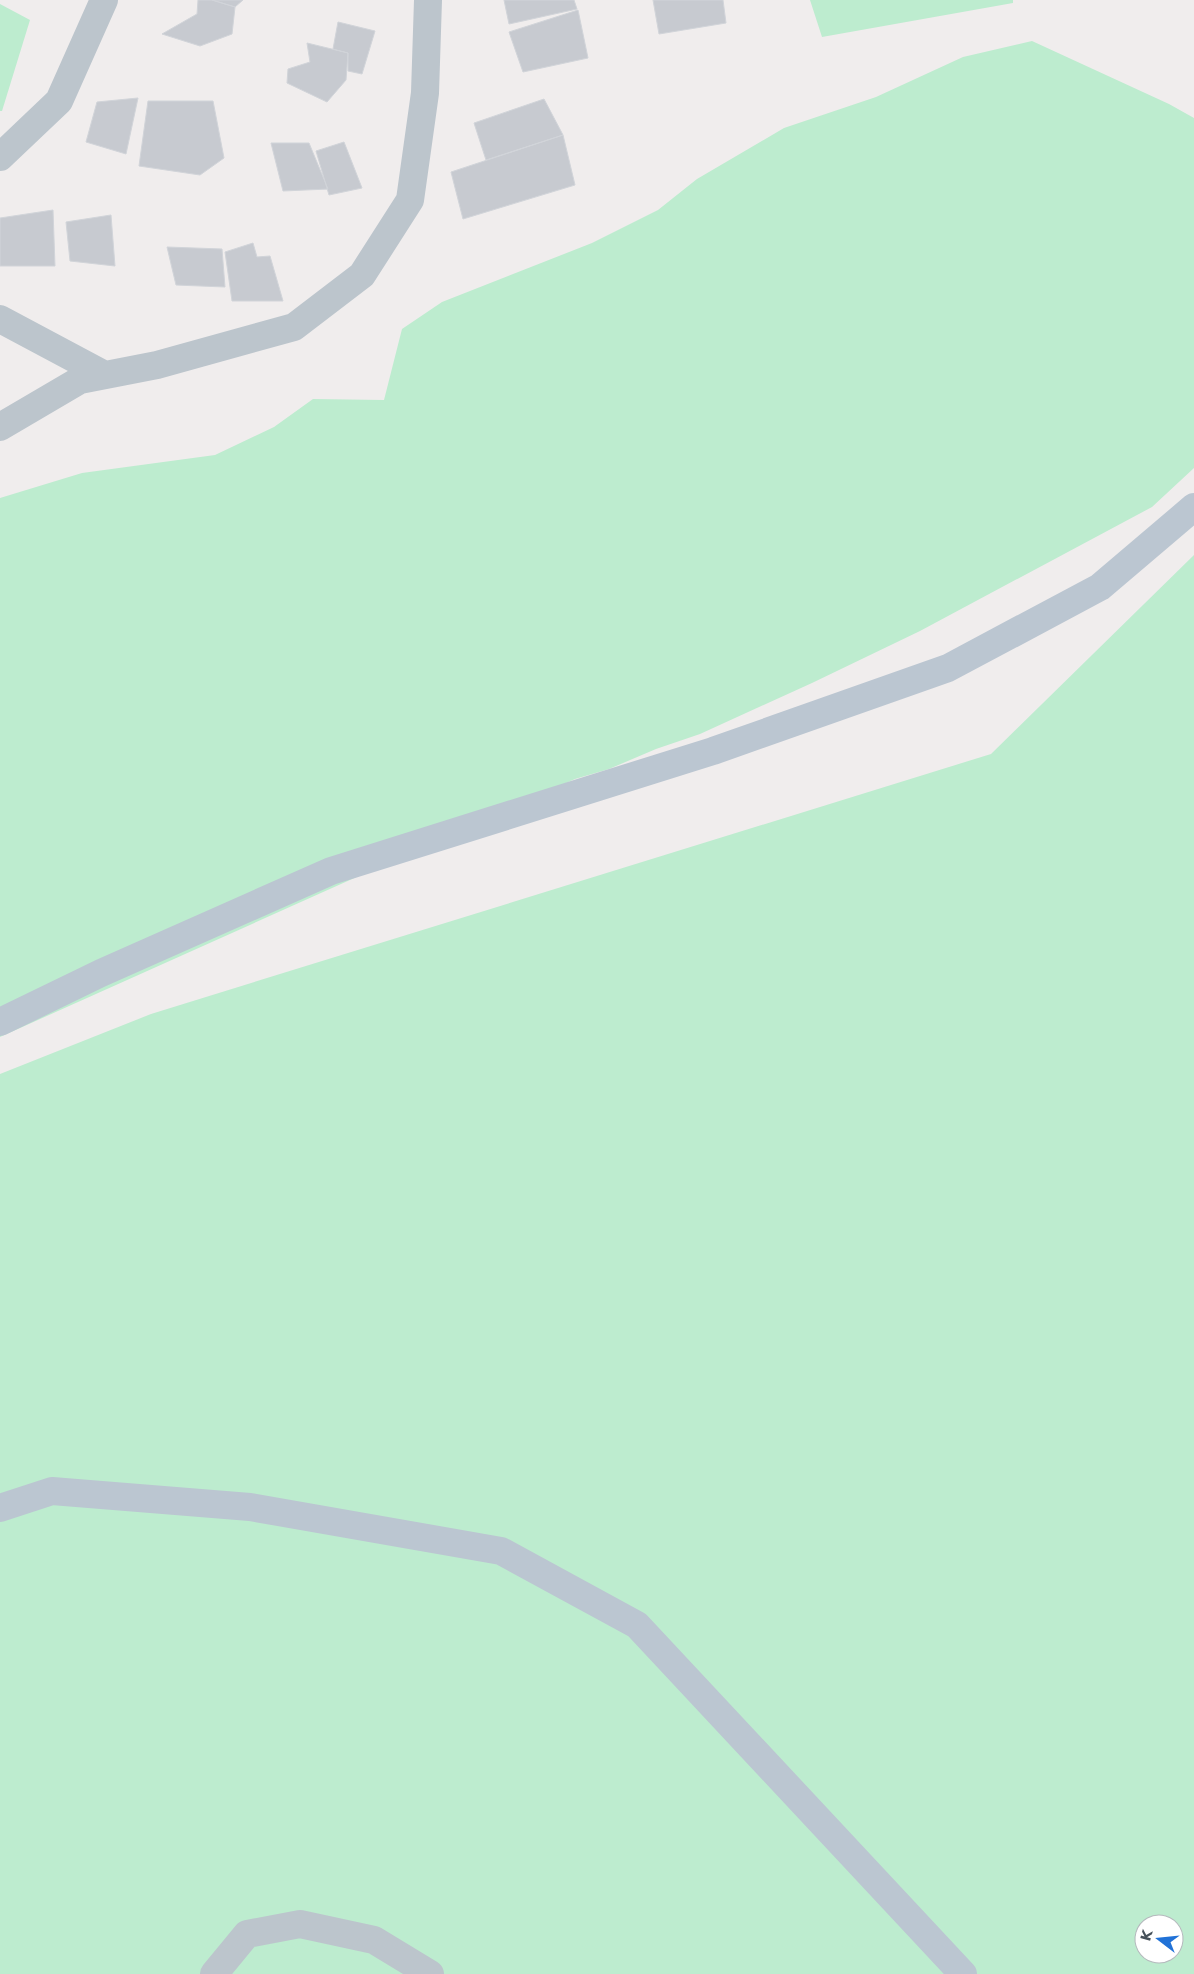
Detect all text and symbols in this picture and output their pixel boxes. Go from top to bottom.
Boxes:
north arrow [1134,1914,1184,1964]
text: K [1137,1927,1156,1943]

